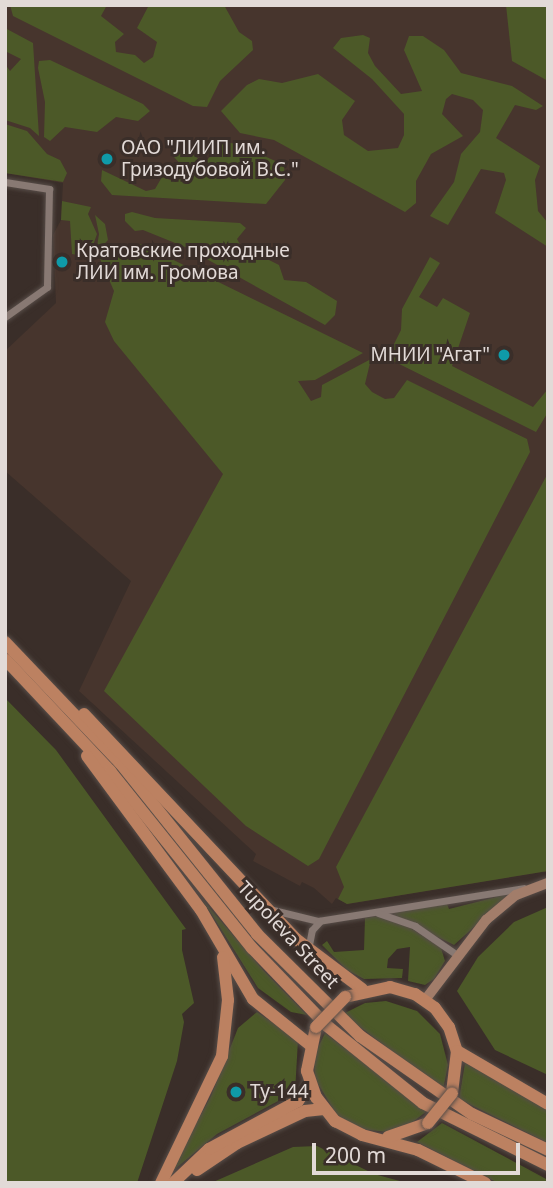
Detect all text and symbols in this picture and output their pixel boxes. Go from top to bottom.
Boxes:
place label: ОАО "ЛИИП им. Гризодубовой В.С." [121,137,299,181]
marker: ОАО "ЛИИП им. Гризодубовой В.С." [99,151,115,167]
place label: Кратовские проходные ЛИИ им. Громова [76,240,290,284]
marker: Кратовские проходные ЛИИ им. Громова [54,254,70,270]
place label: МНИИ "Агат" [371,344,490,366]
marker: МНИИ "Агат" [496,347,512,363]
street label: Tupoleva Street [233,877,343,993]
place label: Ty-144 [250,1081,309,1103]
marker: Ty-144 [228,1084,244,1100]
scale bar [315,1128,523,1172]
text: 200 m [325,1141,386,1169]

